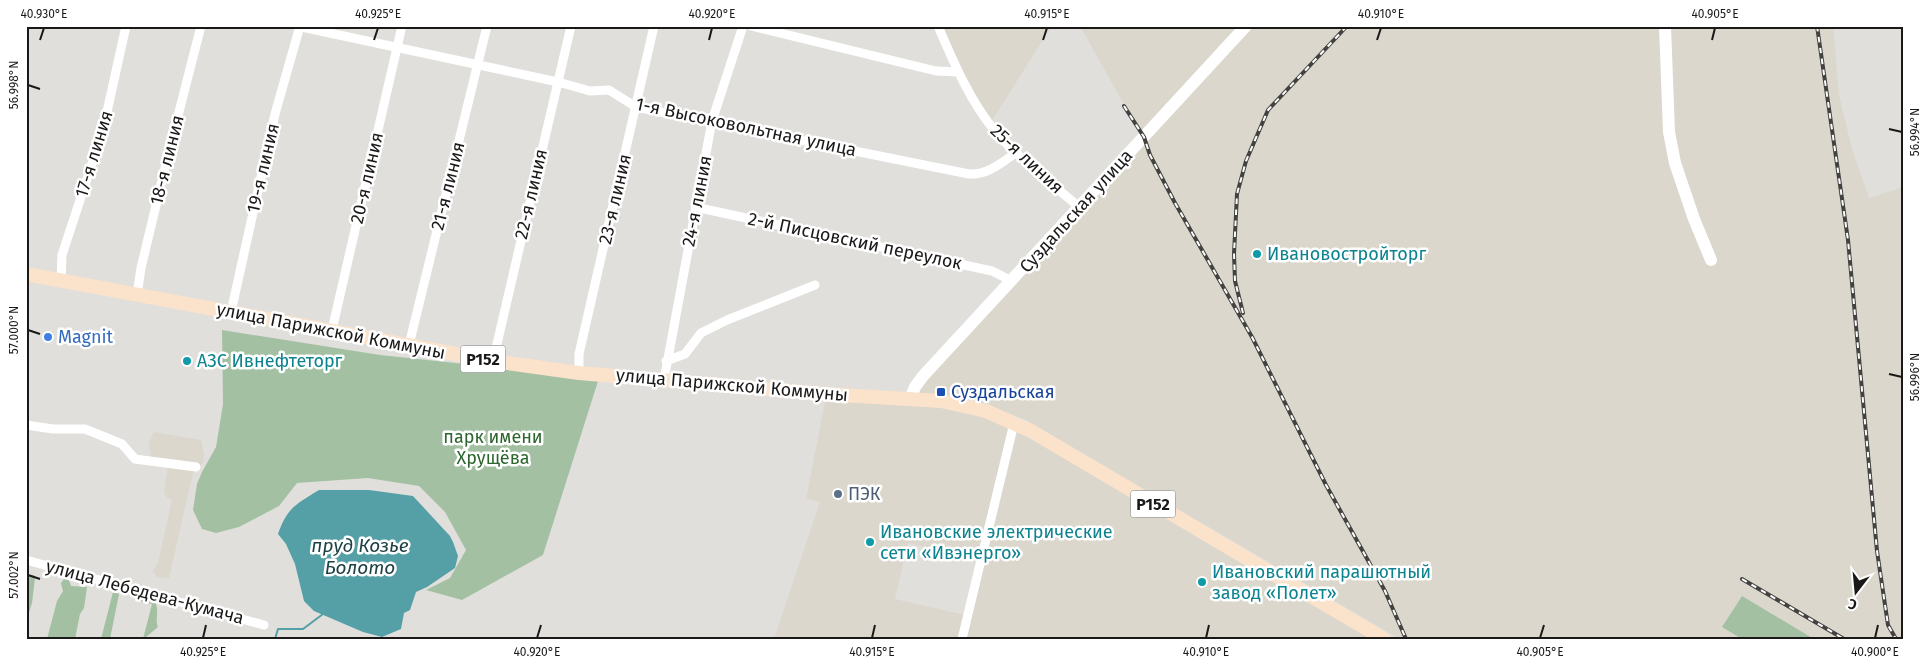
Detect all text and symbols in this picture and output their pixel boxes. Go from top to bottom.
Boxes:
text: 40.930°E [20,7,68,21]
text: 40.925°E [355,7,401,21]
text: 40.920°E [688,7,736,21]
text: 40.915°E [1024,7,1070,21]
text: 40.910°E [1358,7,1404,21]
text: 40.905°E [1691,7,1739,21]
text: 56.998°N [7,61,21,109]
street label: 1-я Высоковольтная улица [634,93,858,161]
street label: 17-я линия [70,108,118,200]
text: 56.994°N [1908,108,1922,156]
street label: 18-я линия [145,113,189,207]
street label: 25-я линия [986,120,1068,198]
street label: 19-я линия [242,121,284,215]
street label: 20-я линия [346,130,388,226]
street label: 21-я линия [426,139,470,233]
street label: Суздальская улица [1015,145,1137,277]
street label: 22-я линия [510,147,552,241]
street label: 23-я линия [594,152,636,246]
street label: 24-я линия [677,154,717,248]
street label: 2-й Писцовский переулок [746,208,965,275]
place label: Ивановостройторг [1267,243,1426,265]
marker: Ивановостройторг [1251,248,1263,260]
street label: улица Парижской Коммуны [215,298,447,364]
text: 57.000°N [7,306,21,354]
place label: Magnit [58,326,114,348]
marker: Magnit [42,331,54,343]
road number: Р152 [460,346,506,372]
place label: АЗС Ивнефтеторг [197,350,343,372]
text: 56.996°N [1908,353,1922,401]
marker: АЗС Ивнефтеторг [181,355,193,367]
street label: улица Парижской Коммуны [615,364,849,406]
place label: Суздальская [951,381,1055,403]
marker: Суздальская [935,386,947,398]
park label: парк имени Хрущёва [443,426,543,469]
place label: ПЭК [848,483,881,505]
marker: ПЭК [832,488,844,500]
road number: Р152 [1130,490,1176,518]
place label: Ивановские электрические сети «Ивэнерго» [880,521,1113,564]
water label: пруд Козье Болото [311,534,409,579]
marker: Ивановские электрические сети «Ивэнерго» [864,536,876,548]
text: 57.002°N [7,551,21,599]
street label: улица Лебедева-Кумача [44,555,246,629]
place label: Ивановский парашютный завод «Полет» [1212,561,1431,604]
north arrow [1832,568,1882,618]
marker: Ивановский парашютный завод «Полет» [1196,576,1208,588]
text: С [1846,595,1859,613]
text: 40.925°E [180,645,226,659]
text: 40.920°E [513,645,561,659]
text: 40.915°E [849,645,895,659]
text: 40.910°E [1183,645,1229,659]
text: 40.905°E [1516,645,1564,659]
text: 40.900°E [1851,645,1899,659]

